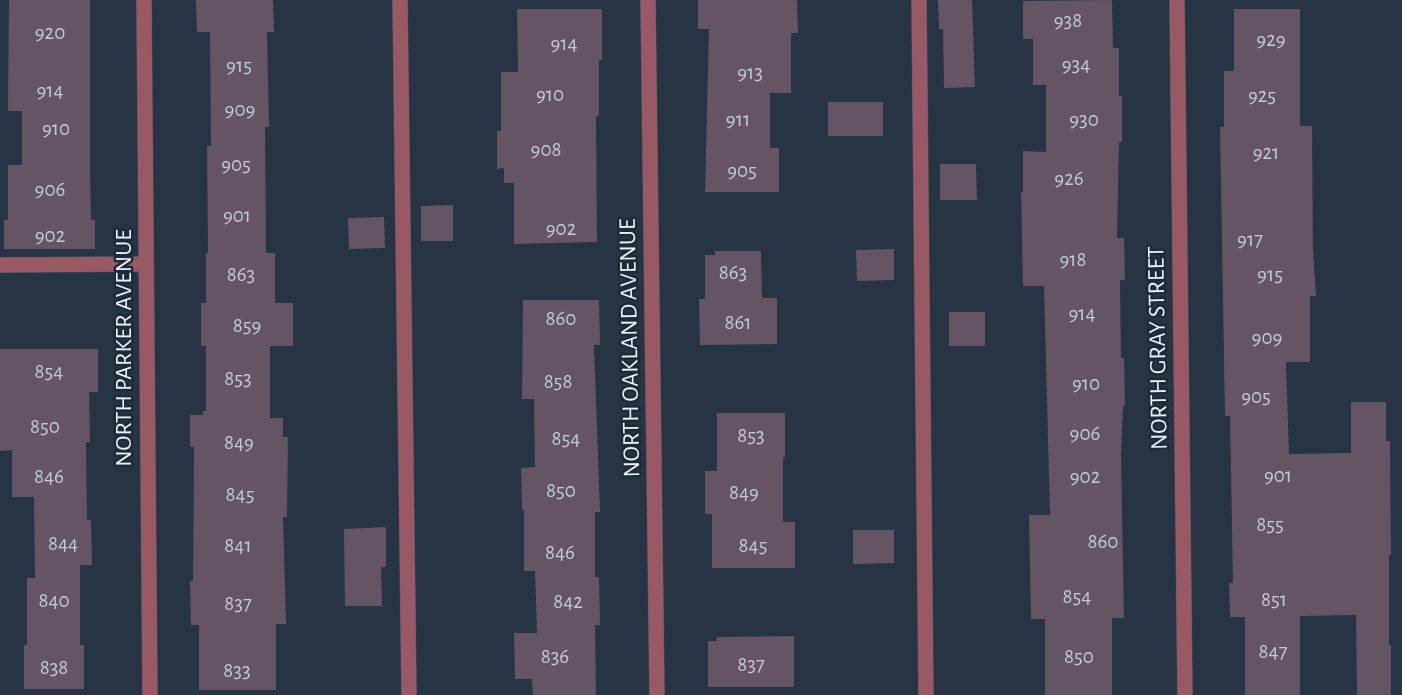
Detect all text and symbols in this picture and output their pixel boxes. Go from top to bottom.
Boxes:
house number: 938 [1054,10,1082,31]
house number: 920 [35,22,65,43]
house number: 929 [1256,29,1286,50]
house number: 914 [550,33,578,54]
house number: 934 [1062,54,1090,75]
house number: 915 [226,55,252,76]
house number: 913 [737,62,763,83]
house number: 914 [36,80,64,101]
house number: 910 [536,84,564,105]
house number: 925 [1248,85,1276,106]
house number: 909 [225,99,255,120]
house number: 911 [726,109,750,130]
house number: 930 [1069,109,1099,130]
house number: 910 [42,118,70,139]
house number: 908 [531,139,561,160]
house number: 921 [1253,142,1279,163]
house number: 905 [221,154,251,175]
house number: 905 [727,160,757,181]
house number: 926 [1054,168,1084,189]
house number: 906 [35,179,65,200]
house number: 901 [223,205,251,226]
house number: 902 [546,218,576,239]
street label: NORTH OAKLAND AVENUE [616,218,644,478]
house number: 902 [35,225,65,246]
street label: NORTH PARKER AVENUE [112,229,136,467]
house number: 917 [1237,229,1263,250]
street label: NORTH GRAY STREET [1144,246,1172,450]
house number: 918 [1059,249,1087,270]
house number: 863 [719,262,747,283]
house number: 863 [227,264,255,285]
house number: 915 [1257,264,1283,285]
house number: 914 [1068,303,1096,324]
house number: 860 [546,308,576,329]
house number: 861 [724,312,752,333]
house number: 859 [233,315,261,336]
house number: 909 [1252,327,1282,348]
house number: 854 [35,361,63,382]
house number: 853 [224,368,252,389]
house number: 858 [544,371,572,392]
house number: 910 [1072,373,1100,394]
house number: 905 [1241,386,1271,407]
house number: 850 [30,416,60,437]
house number: 906 [1070,423,1100,444]
house number: 853 [737,425,765,446]
house number: 854 [552,428,580,449]
house number: 849 [224,432,254,453]
house number: 901 [1264,465,1292,486]
house number: 846 [34,466,64,487]
house number: 902 [1070,466,1100,487]
house number: 850 [546,480,576,501]
house number: 849 [729,482,759,503]
house number: 845 [226,484,254,505]
house number: 855 [1256,514,1284,535]
house number: 860 [1088,531,1118,552]
house number: 844 [48,533,78,554]
house number: 841 [224,535,252,556]
house number: 845 [739,535,767,556]
house number: 846 [545,542,575,563]
house number: 854 [1063,586,1091,607]
house number: 851 [1261,589,1287,610]
house number: 840 [38,590,70,611]
house number: 842 [553,591,583,612]
house number: 837 [224,593,252,614]
house number: 847 [1259,641,1288,662]
house number: 836 [541,646,569,667]
house number: 850 [1064,646,1094,667]
house number: 837 [737,654,765,675]
house number: 838 [40,657,68,678]
house number: 833 [223,660,251,681]

